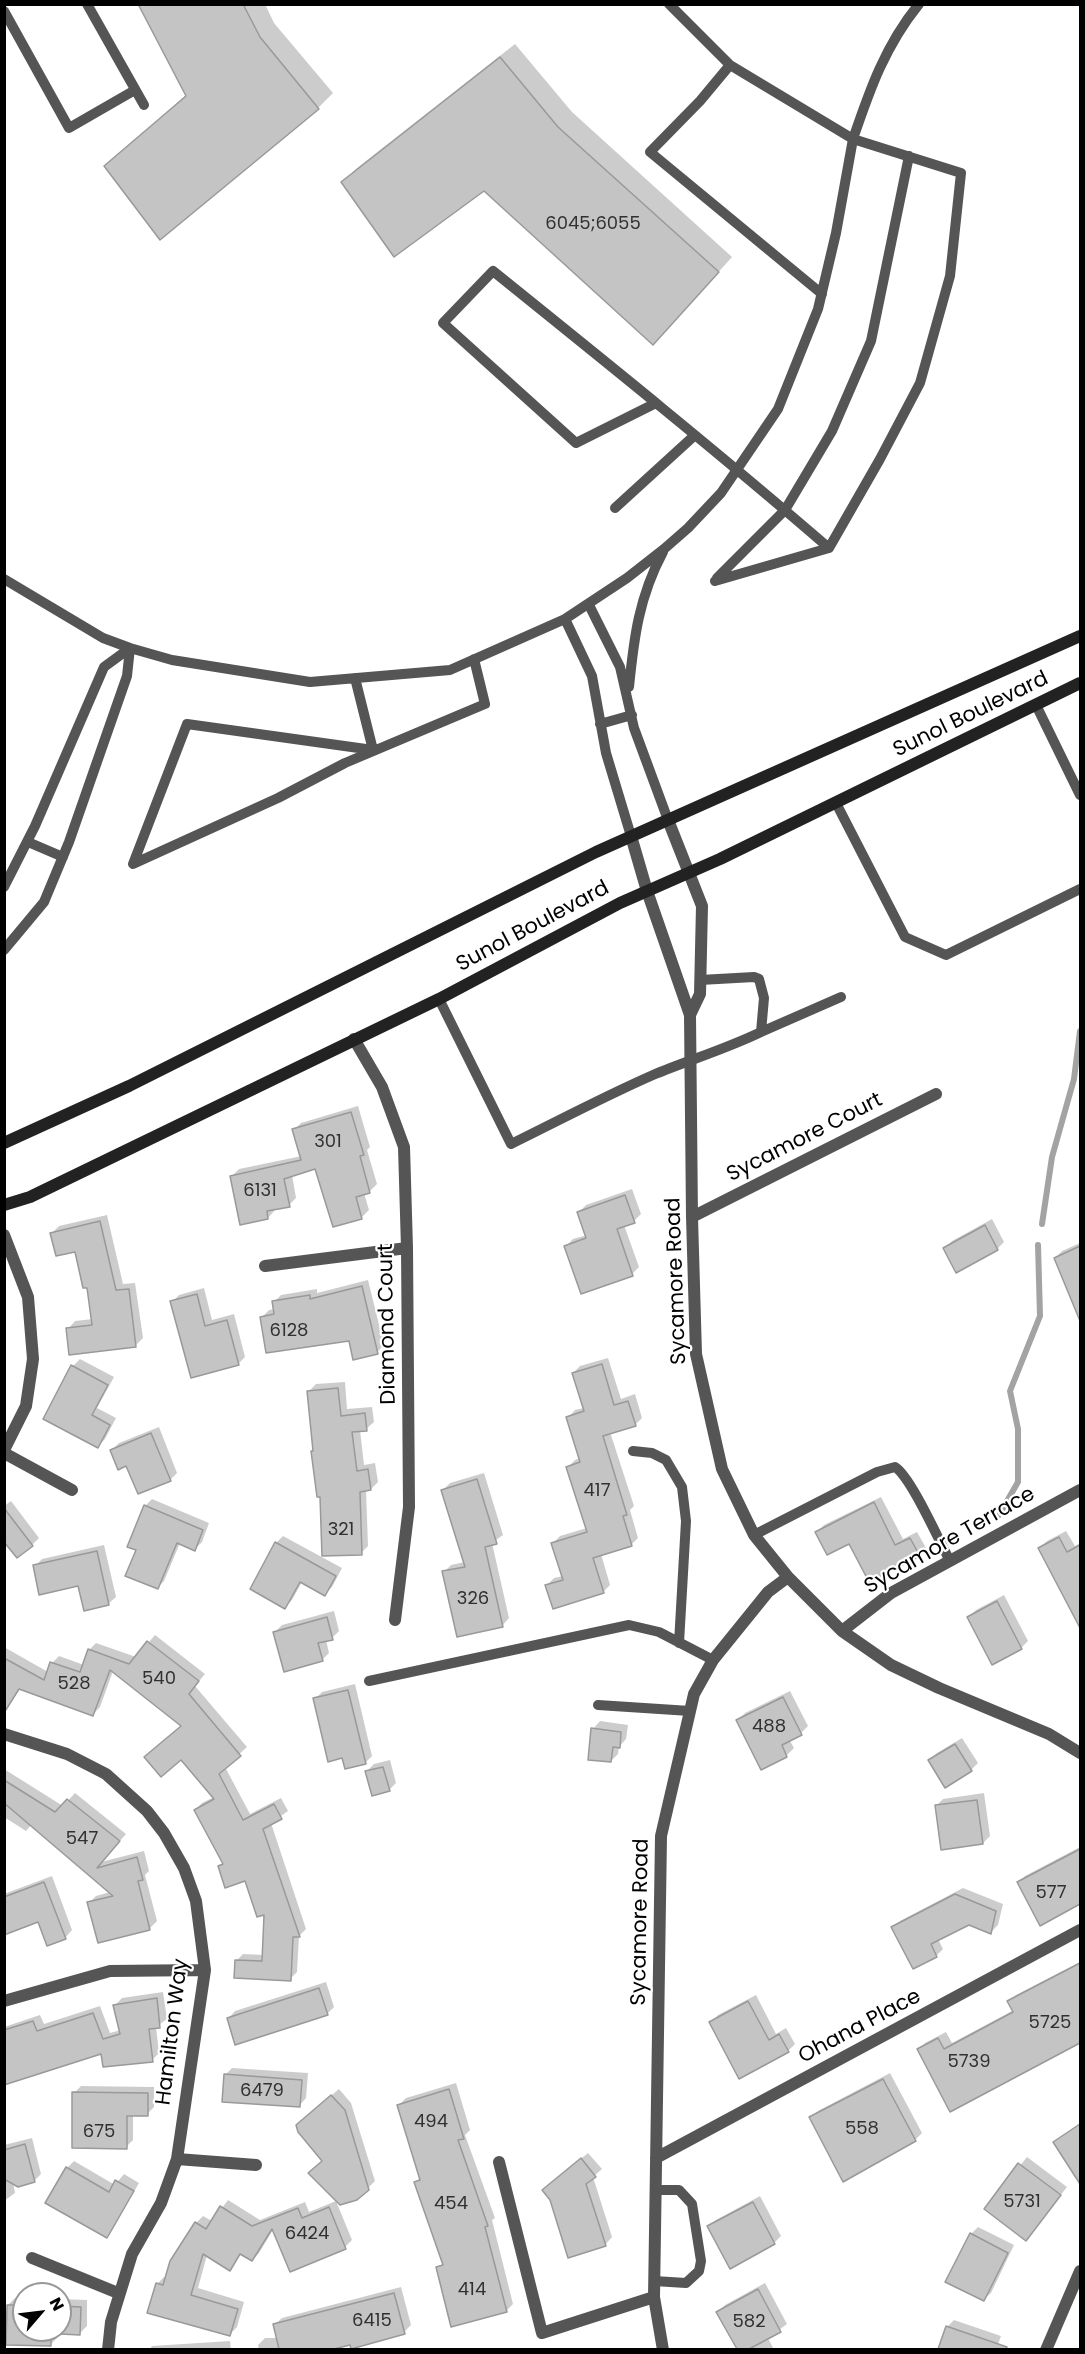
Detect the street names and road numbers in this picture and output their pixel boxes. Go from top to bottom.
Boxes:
street label: Sunol Boulevard [889,667,1053,763]
street label: Sunol Boulevard [452,876,614,978]
street label: Sycamore Court [723,1088,887,1188]
street label: Sycamore Road [661,1197,693,1365]
street label: Diamond Court [374,1243,402,1405]
street label: Sycamore Terrace [860,1482,1040,1600]
street label: Sycamore Road [627,1838,655,2006]
street label: Hamilton Way [152,1957,194,2107]
street label: Ohana Place [795,1984,925,2070]

